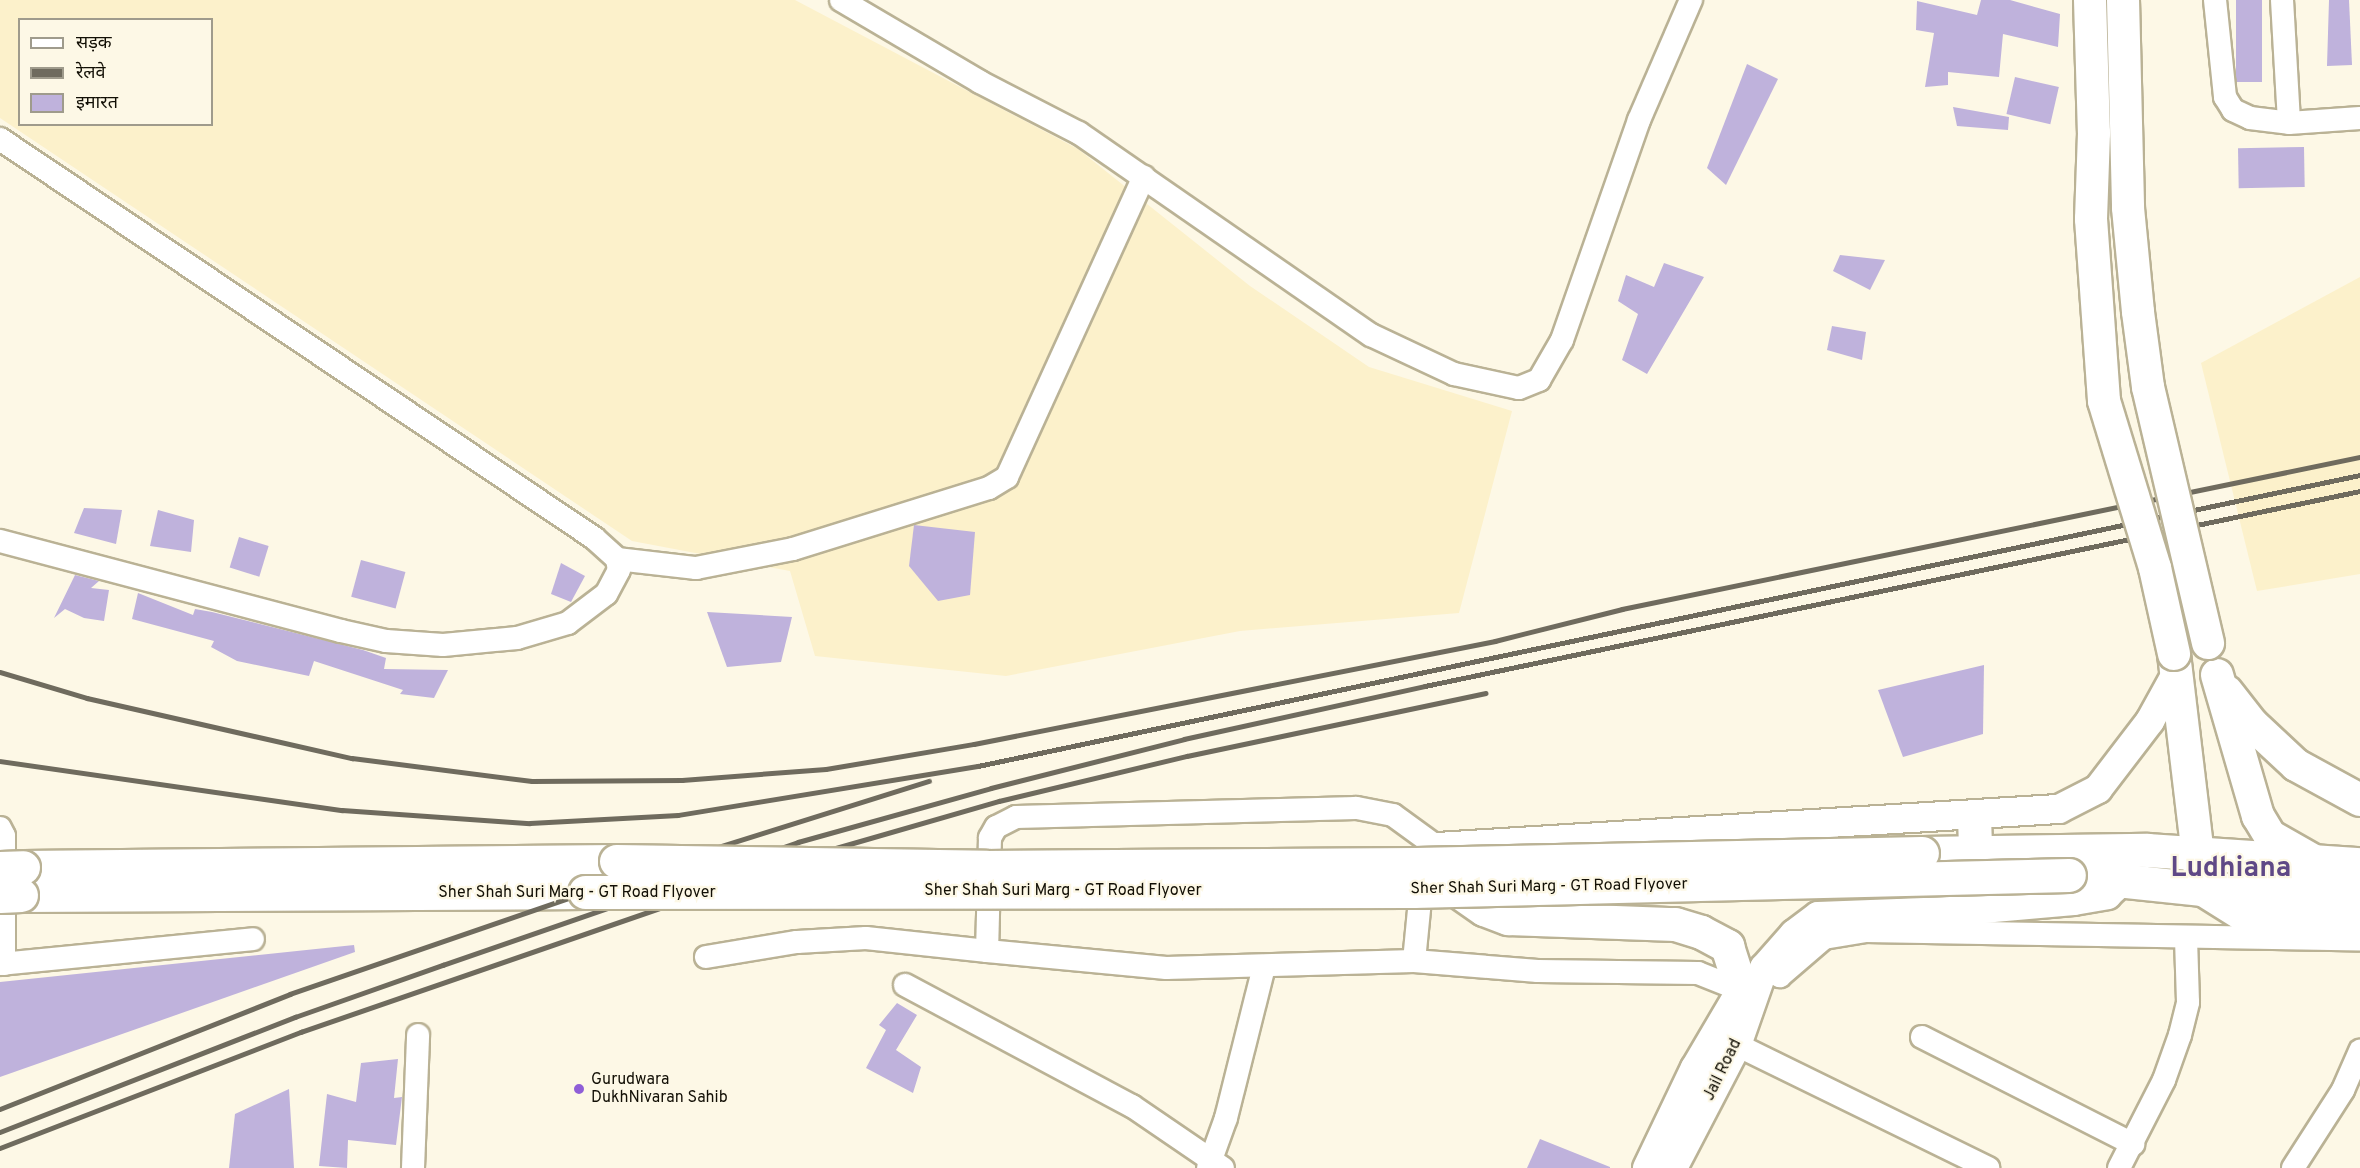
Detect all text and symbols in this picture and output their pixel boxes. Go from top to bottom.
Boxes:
legend [18,18,213,126]
text: सड़क [76,32,112,55]
text: रेलवे [76,62,106,85]
text: इमारत [76,92,118,115]
district label: Ludhiana [2171,852,2291,886]
street label: Sher Shah Suri Marg - GT Road Flyover [1410,875,1688,899]
street label: Sher Shah Suri Marg - GT Road Flyover [924,881,1202,901]
street label: Sher Shah Suri Marg - GT Road Flyover [438,883,716,903]
street label: Jail Road [1700,1036,1746,1104]
place label: Gurudwara DukhNivaran Sahib [591,1070,728,1108]
marker: Gurudwara DukhNivaran Sahib [572,1082,586,1096]

